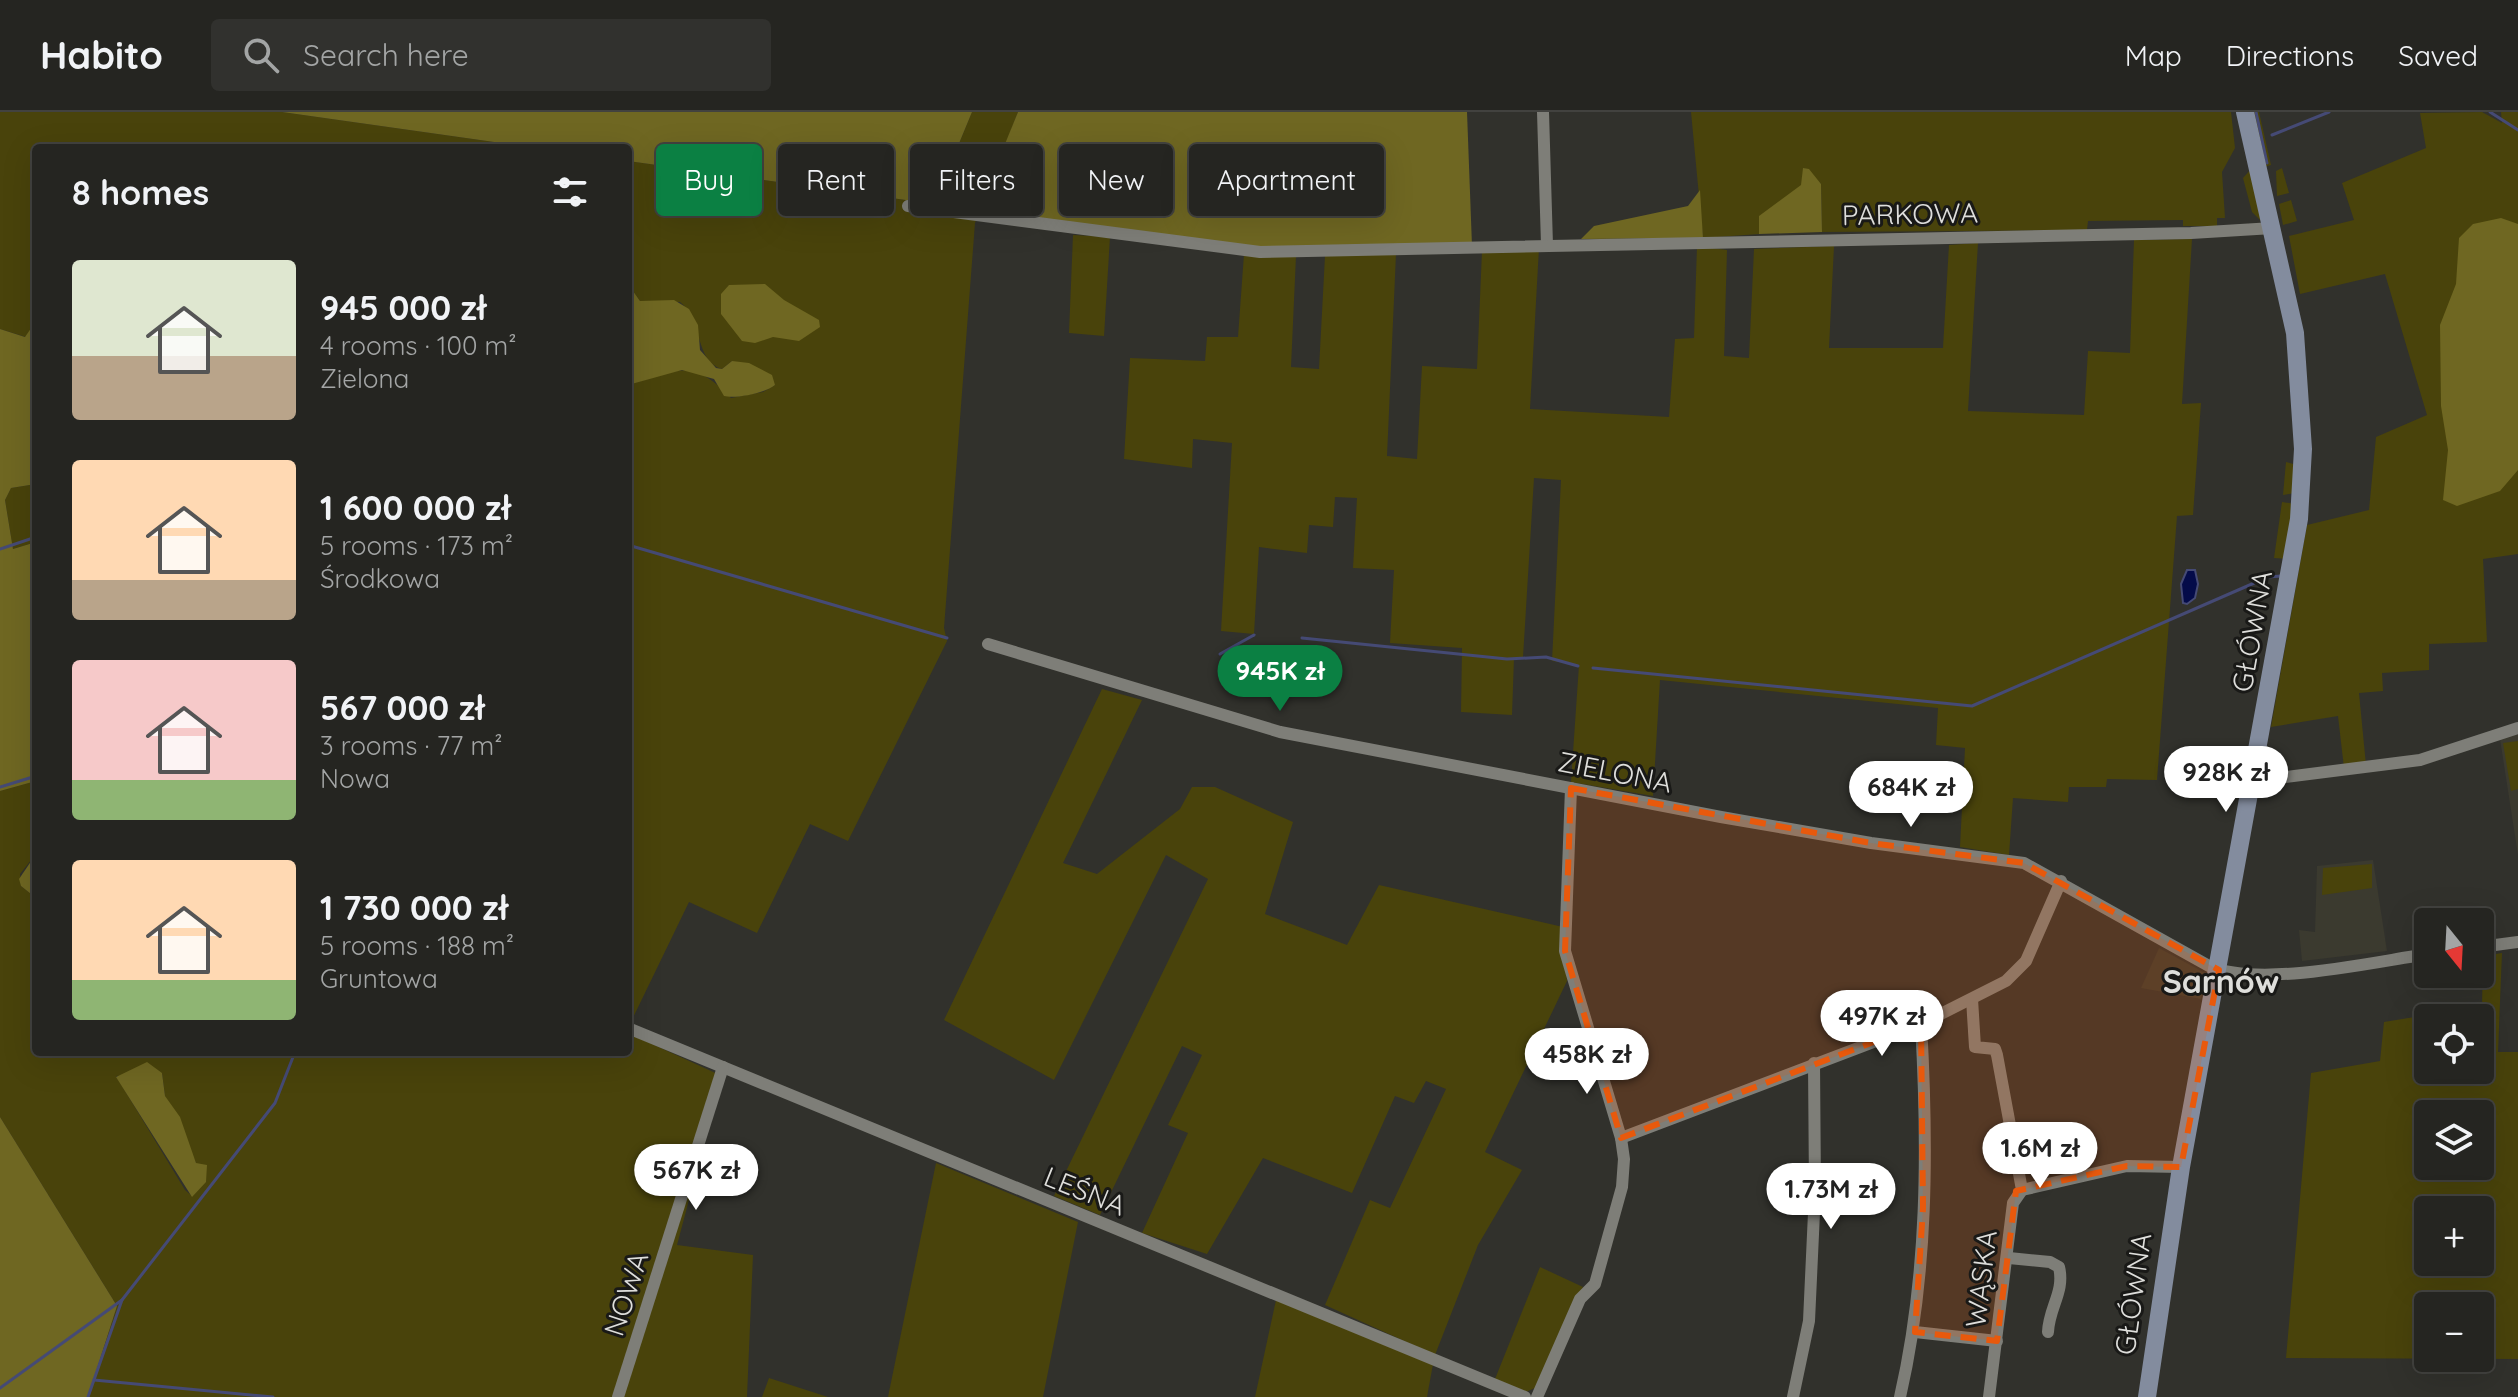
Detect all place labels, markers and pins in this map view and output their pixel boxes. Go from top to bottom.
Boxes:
pin: 945K zł [1206,645,1354,713]
pin: 928K zł [2152,746,2300,814]
pin: 684K zł [1837,761,1985,829]
pin: 497K zł [1808,990,1956,1058]
pin: 458K zł [1513,1028,1661,1096]
pin: 1.6M zł [1966,1122,2114,1190]
pin: 567K zł [622,1144,770,1212]
pin: 1.73M zł [1748,1163,1914,1231]

